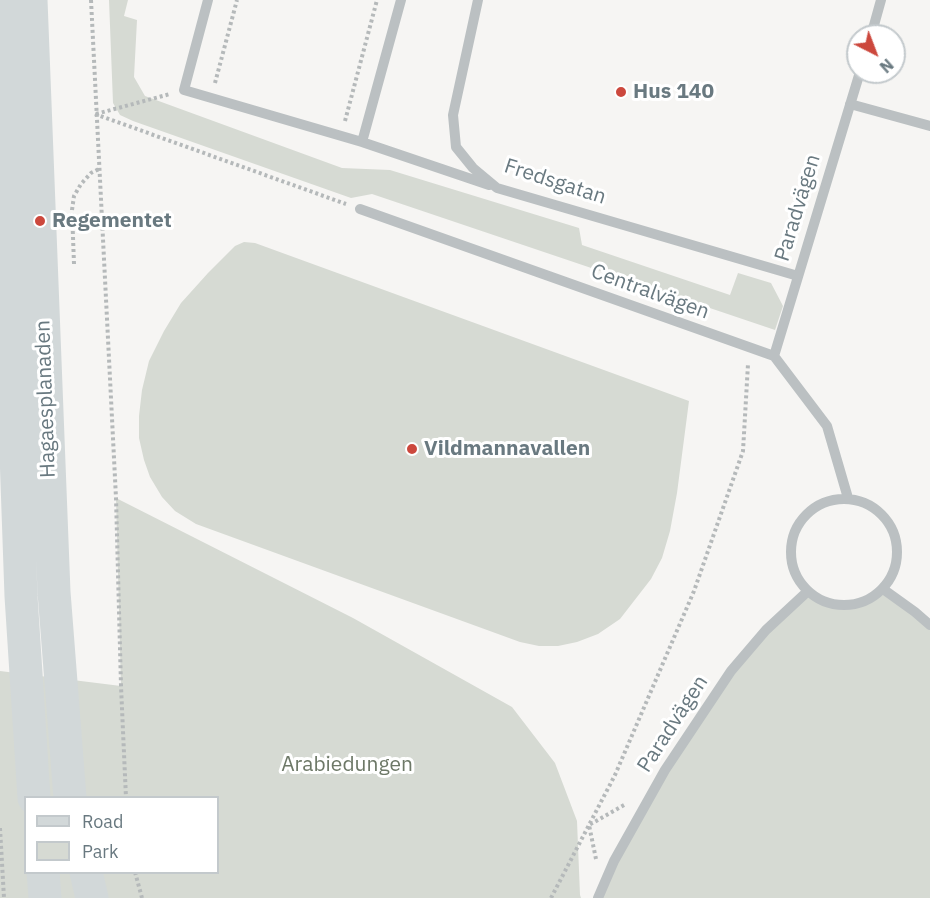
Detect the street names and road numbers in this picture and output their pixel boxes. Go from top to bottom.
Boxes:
street label: Paradvägen [770,151,826,265]
street label: Fredsgatan [501,154,609,210]
street label: Centralvägen [587,259,713,325]
street label: Hagaesplanaden [31,320,61,478]
street label: Paradvägen [632,671,714,777]

